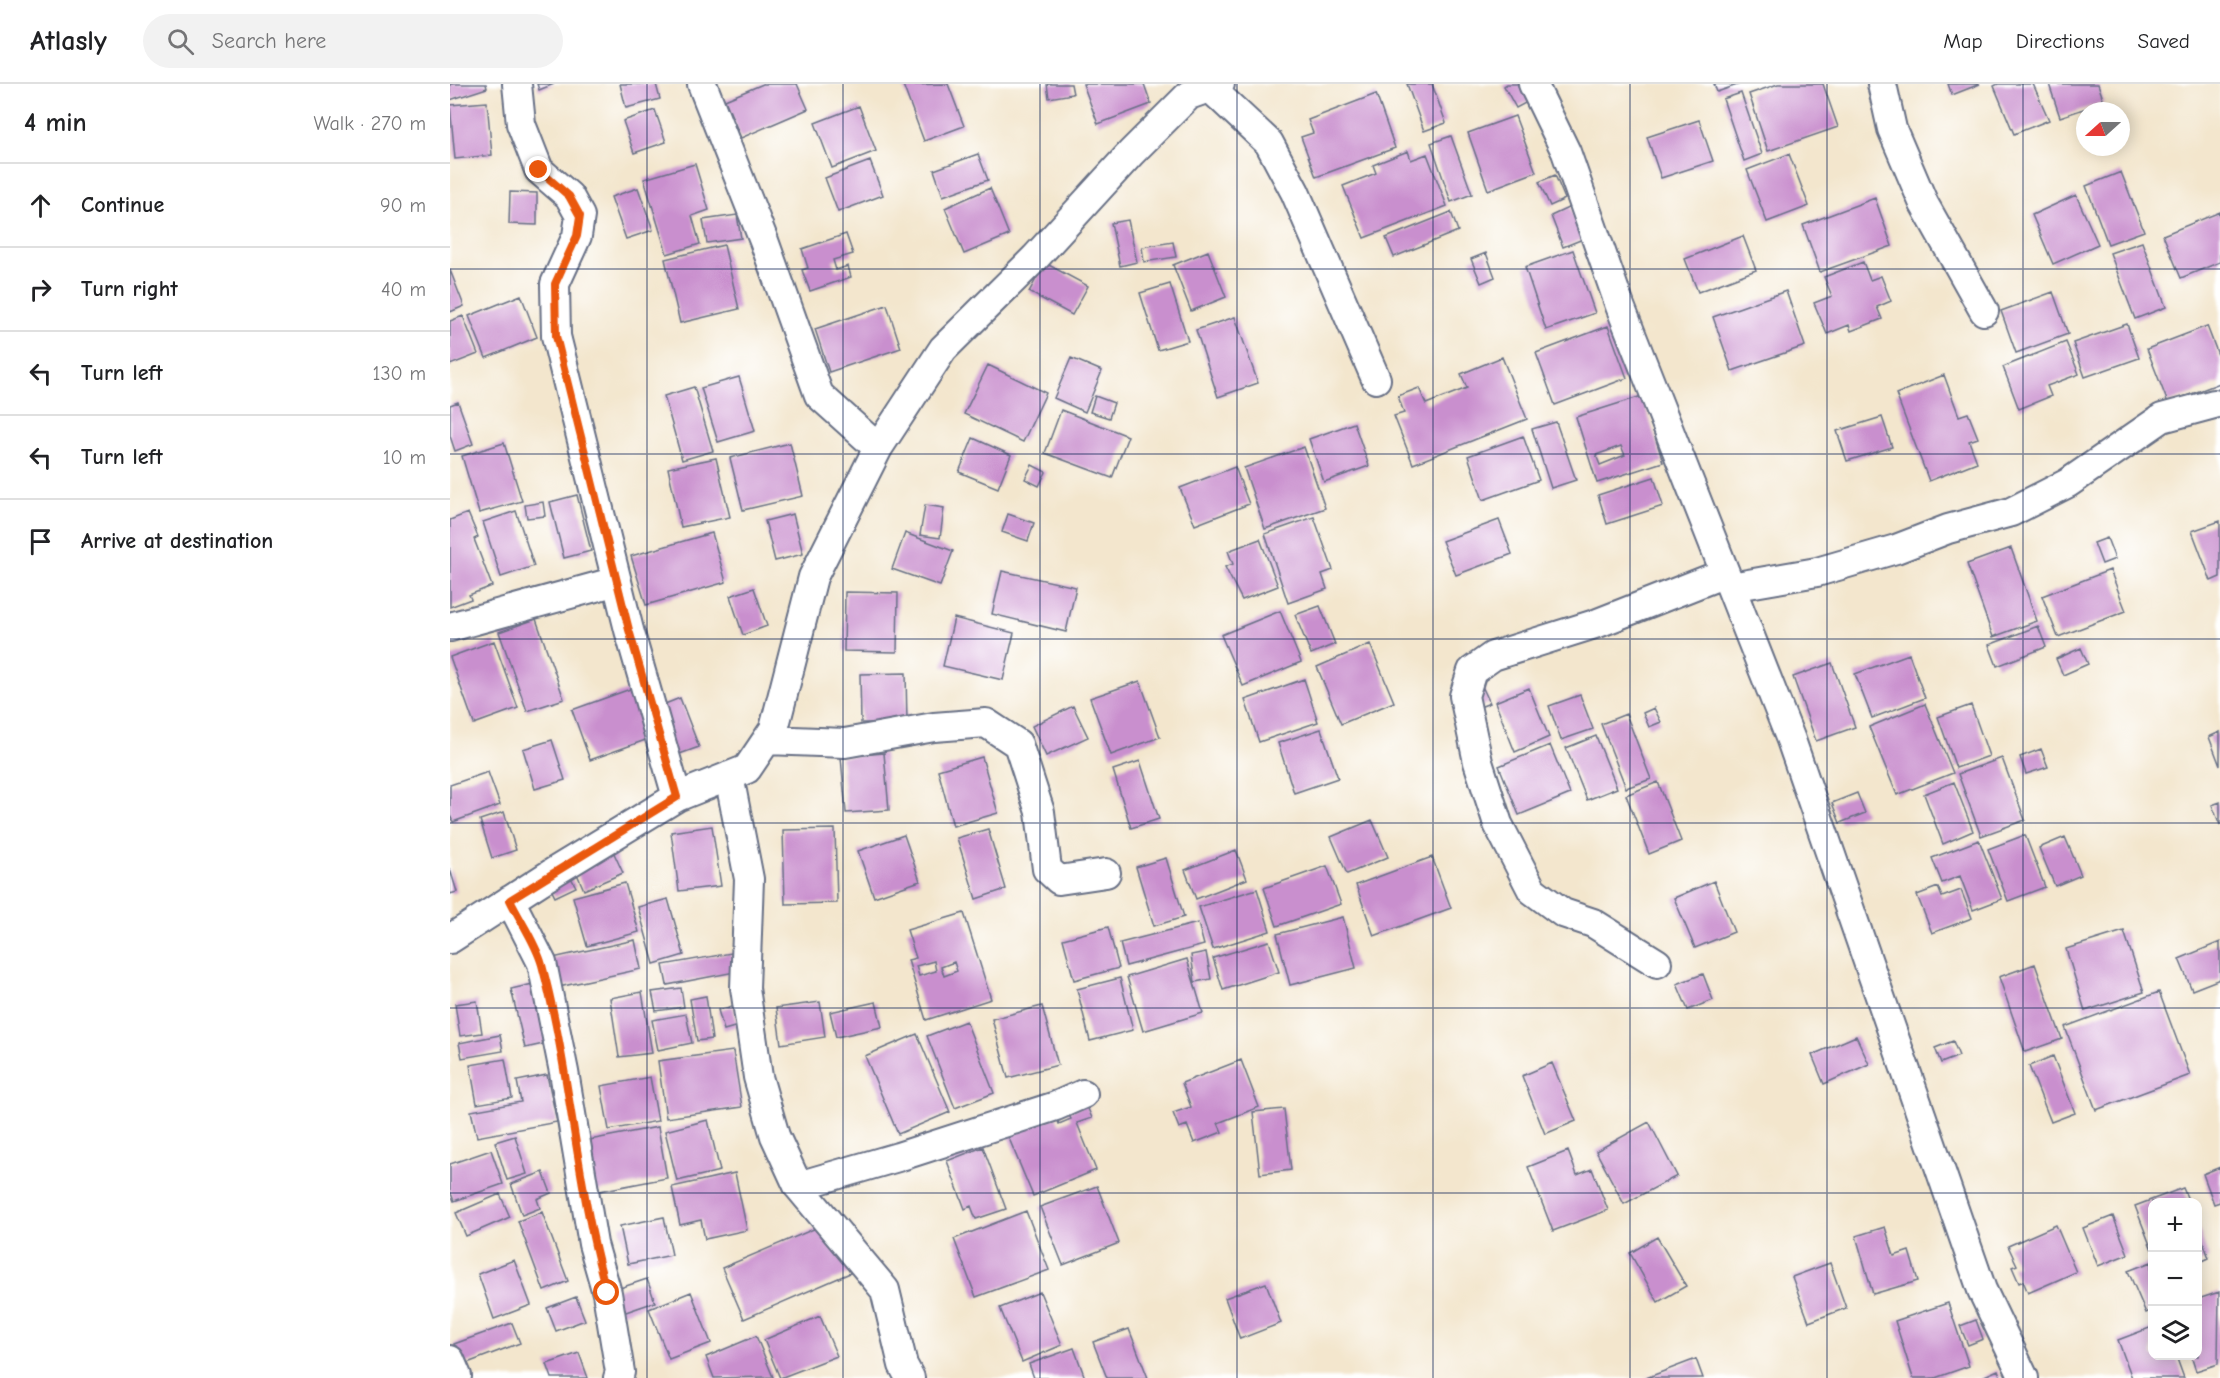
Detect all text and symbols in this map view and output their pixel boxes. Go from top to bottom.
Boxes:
search box [143,14,563,68]
text: Atlasly [30,25,107,57]
icon: search [164,25,197,58]
text: Search here [212,28,326,54]
text: Map [1943,29,1983,53]
text: Directions [2016,29,2105,53]
text: Saved [2138,29,2190,53]
north arrow [2076,102,2130,156]
text: 4 min [24,108,87,138]
text: Walk · 270 m [313,112,426,135]
route end [525,156,551,182]
icon: ahead [24,189,57,222]
text: Continue [81,192,164,218]
text: 90 m [380,194,426,217]
icon: right [24,273,57,306]
text: Turn right [81,276,178,302]
text: 40 m [381,278,426,301]
icon: left [24,357,57,390]
text: Turn left [81,360,163,386]
text: 130 m [373,362,426,385]
icon: left [24,441,57,474]
text: Turn left [81,444,163,470]
text: 10 m [383,446,426,469]
icon: arrive [24,525,57,558]
text: Arrive at destination [81,528,273,554]
map controls [2148,1198,2202,1360]
button: + [2148,1198,2202,1252]
button: − [2148,1252,2202,1306]
route start [593,1279,619,1305]
button: layers [2148,1306,2202,1360]

